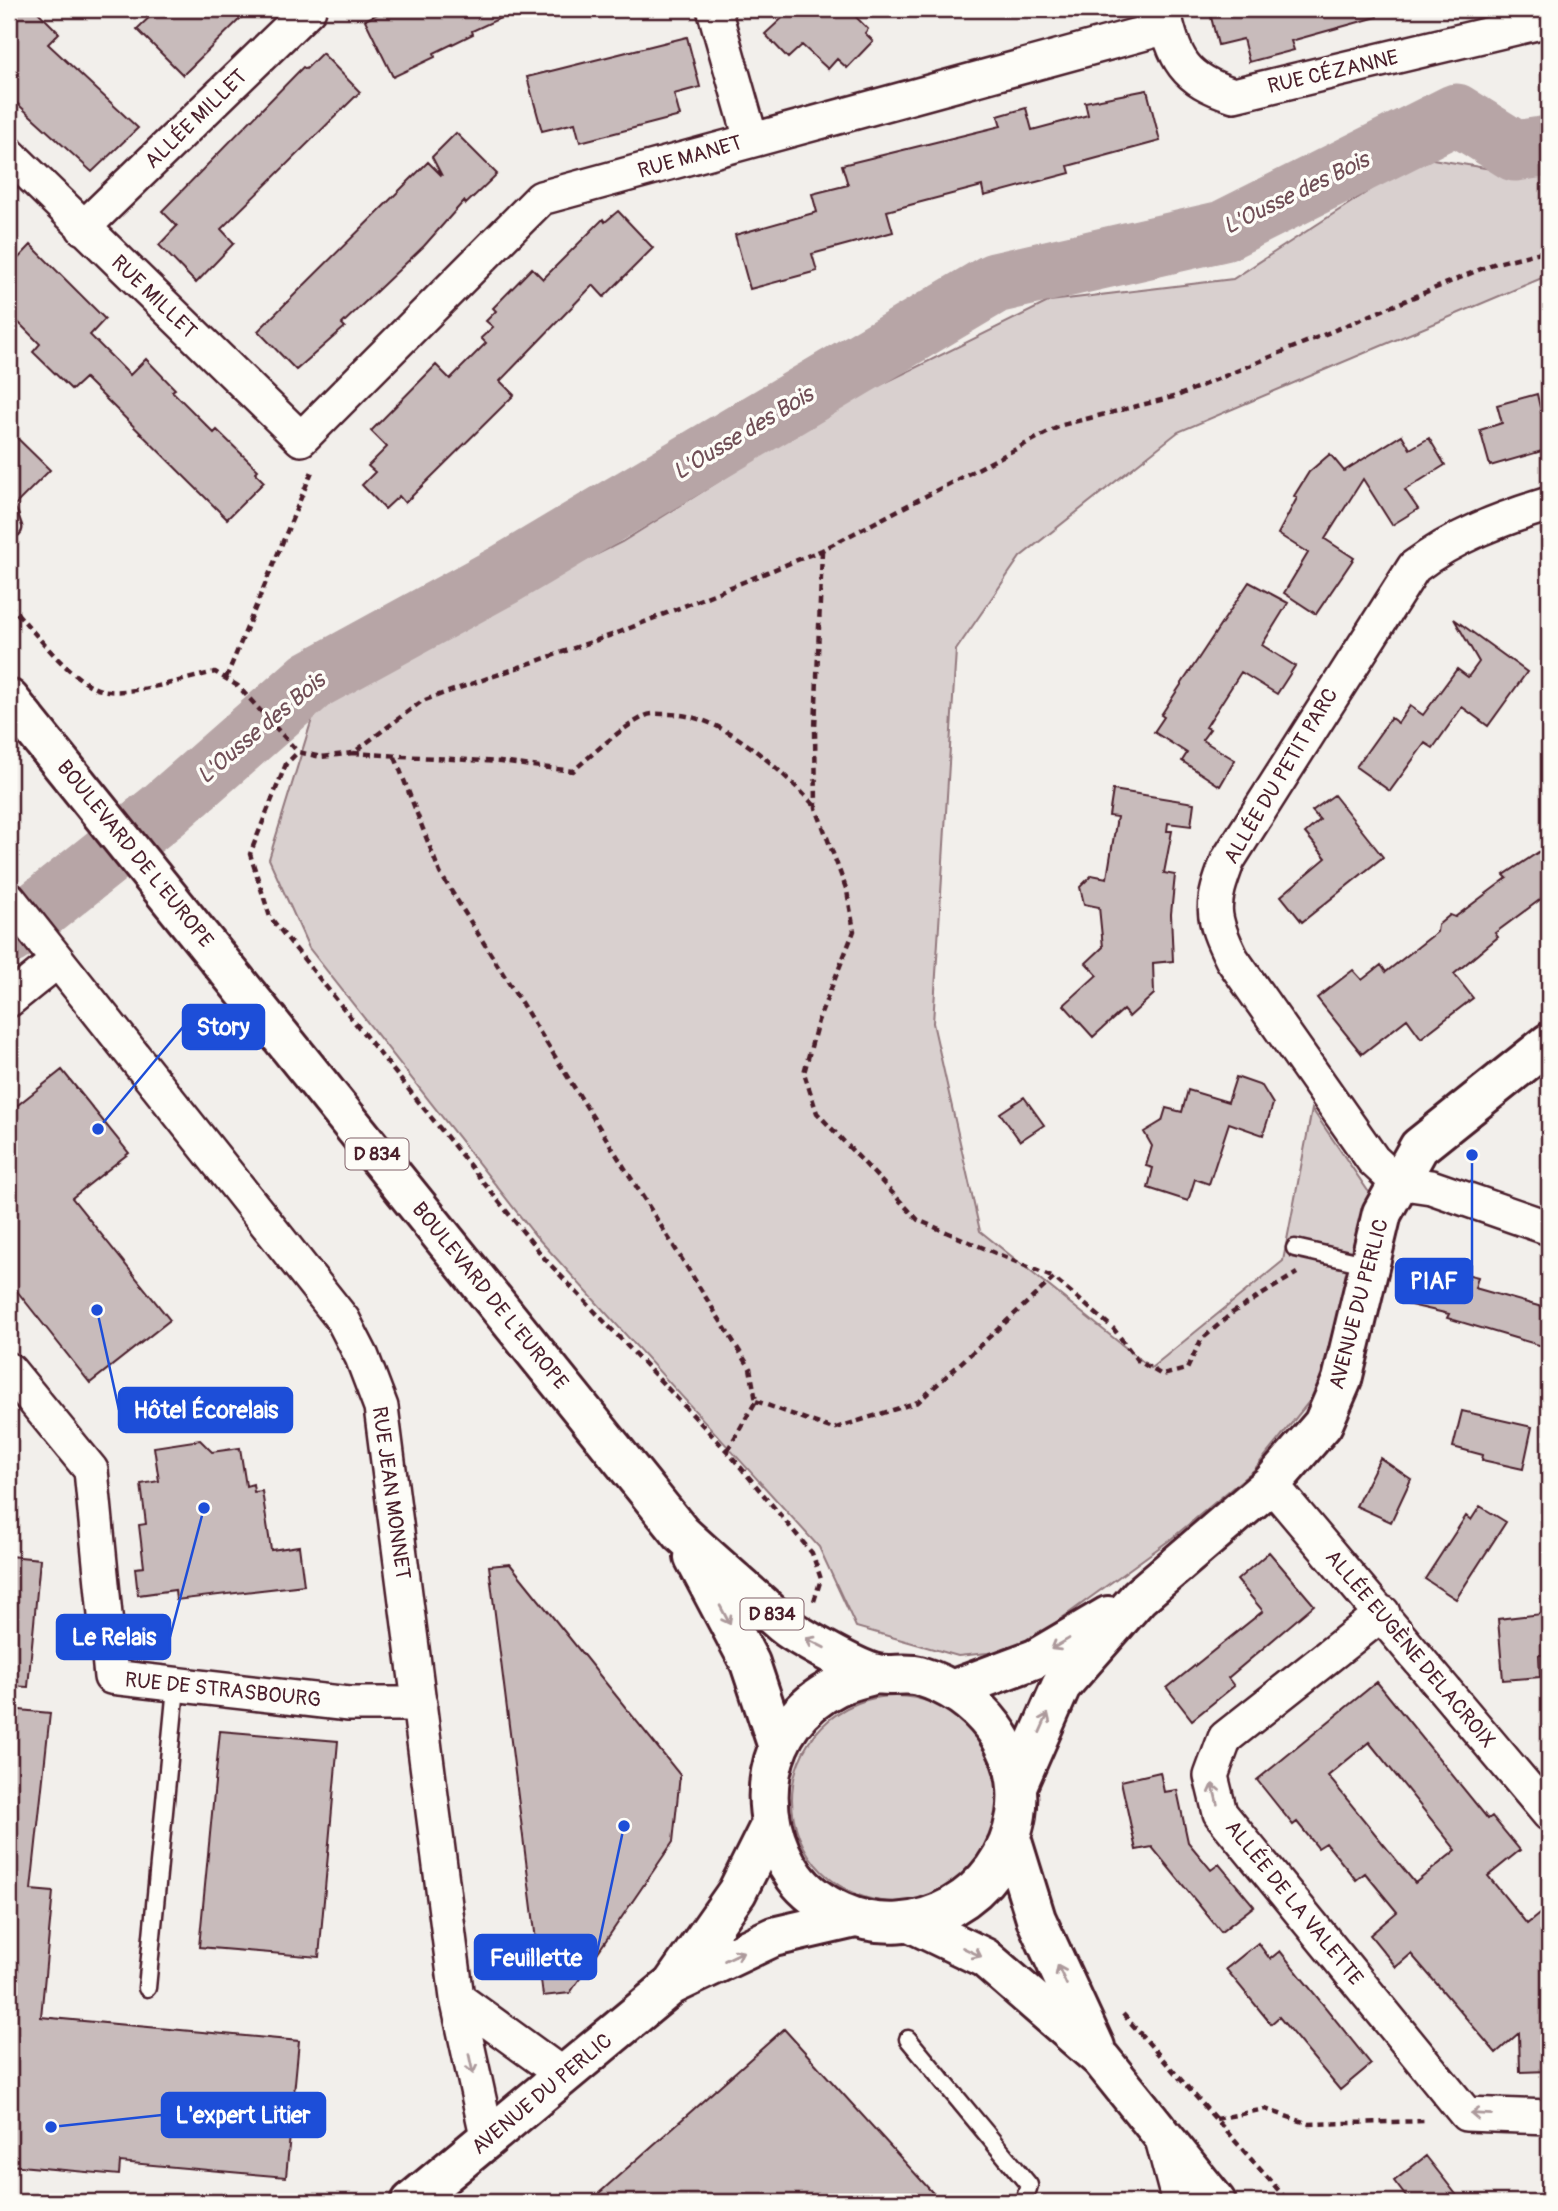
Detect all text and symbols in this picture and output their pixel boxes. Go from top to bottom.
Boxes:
street label: RUE CÉZANNE [1265,44,1401,100]
street label: ALLÉE MILLET [139,63,253,175]
street label: RUE MANET [635,129,746,185]
water label: L'Ousse des Bois [1218,144,1376,241]
street label: RUE MILLET [105,249,203,345]
water label: L'Ousse des Bois [668,378,821,486]
water label: L'Ousse des Bois [191,664,333,790]
street label: ALLÉE DU PETIT PARC [1218,683,1344,869]
street label: BOULEVARD DE L'EUROPE [51,755,219,953]
callout: Story [183,1005,264,1049]
text: Story [196,1013,250,1042]
road number: D 834 [346,1138,408,1170]
street label: BOULEVARD DE L'EUROPE [406,1197,574,1395]
street label: AVENUE DU PERLIC [1323,1216,1395,1392]
callout: PIAF [1396,1259,1472,1303]
text: PIAF [1410,1267,1458,1296]
callout: Hôtel Écorelais [119,1388,292,1432]
text: Hôtel Écorelais [134,1396,279,1425]
street label: RUE JEAN MONNET [366,1405,417,1582]
street label: ALLÉE EUGÈNE DELACROIX [1319,1544,1501,1754]
road number: D 834 [740,1598,804,1630]
one-way arrow [718,1604,732,1625]
callout: Le Relais [57,1615,170,1659]
text: Le Relais [72,1623,157,1652]
one-way arrow [805,1636,826,1650]
one-way arrow [1050,1638,1070,1652]
street label: RUE DE STRASBOURG [123,1666,323,1714]
one-way arrow [1038,1713,1051,1735]
one-way arrow [1208,1783,1221,1805]
street label: ALLÉE DE LA VALETTE [1219,1815,1369,1991]
callout: Feuillette [475,1935,596,1979]
text: Feuillette [490,1944,583,1973]
one-way arrow [961,1945,982,1959]
one-way arrow [723,1948,744,1962]
one-way arrow [1054,1964,1067,1985]
street label: AVENUE DU PERLIC [466,2027,618,2161]
one-way arrow [465,2052,479,2075]
callout: L'expert Litier [162,2093,325,2137]
text: L'expert Litier [175,2101,311,2130]
one-way arrow [1470,2108,1493,2121]

